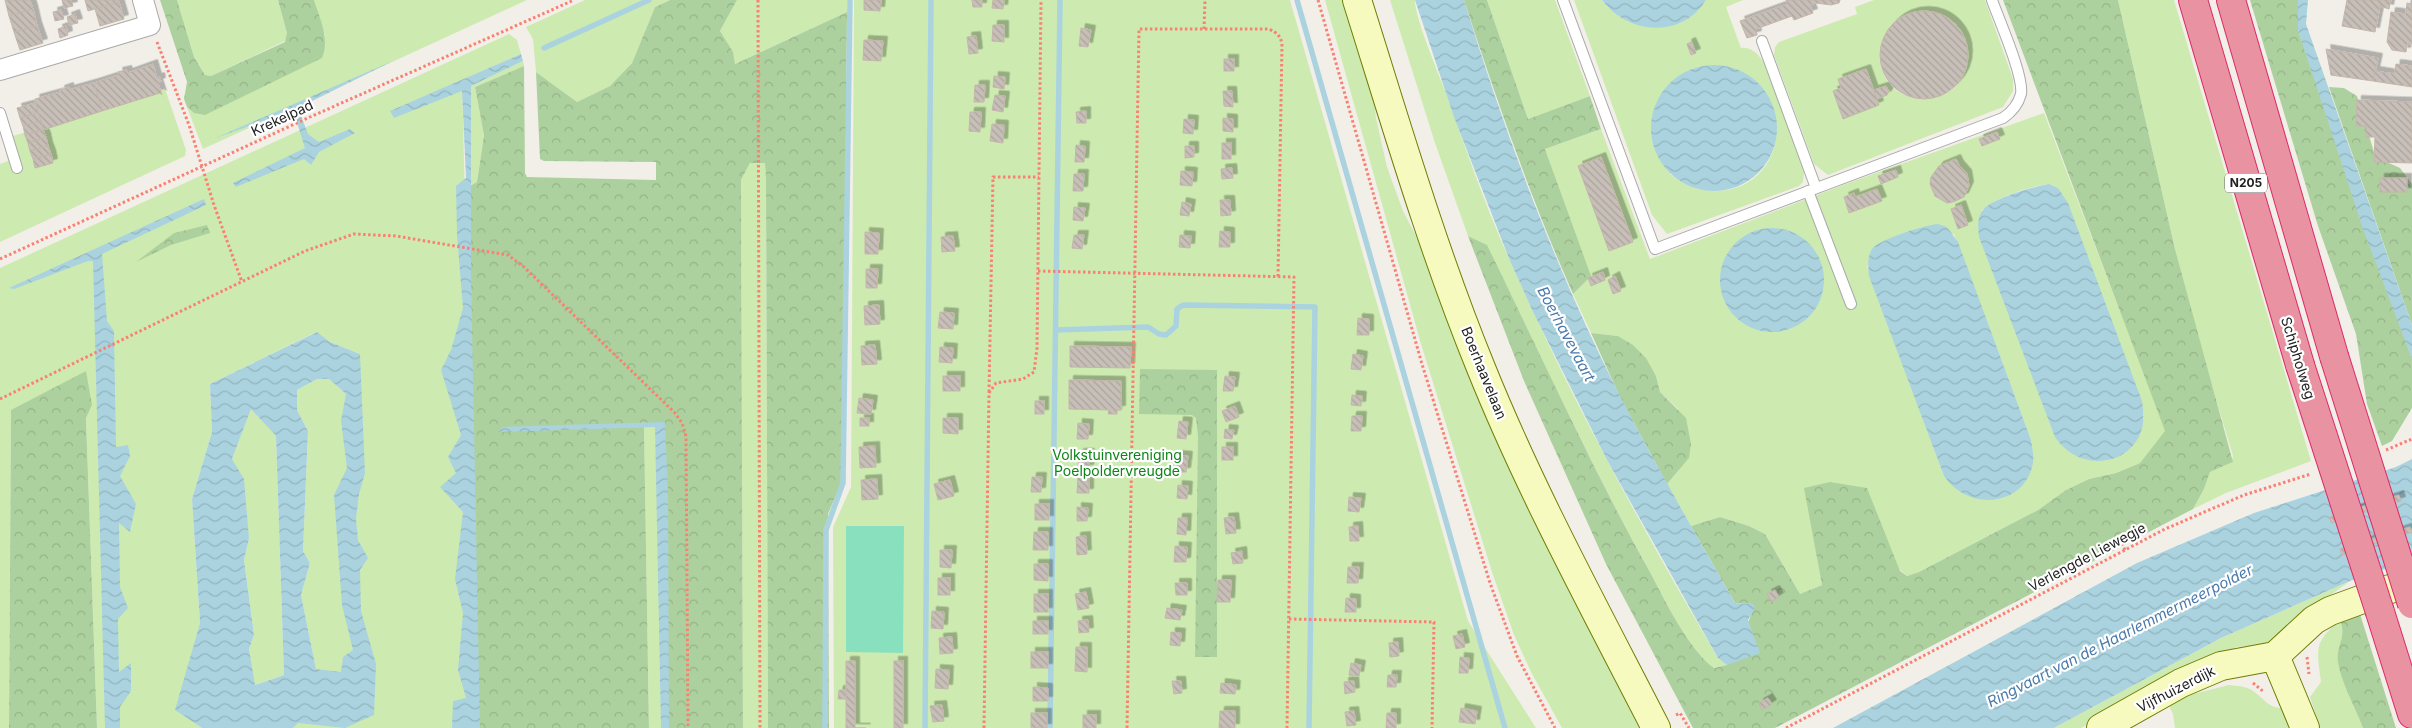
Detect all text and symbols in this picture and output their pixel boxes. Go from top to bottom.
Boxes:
street label: Krekelpad [248,96,316,139]
road number: N205 [2225,174,2267,192]
water label: Boerhavevaart [1533,283,1600,386]
street label: Schipholweg [2278,315,2319,401]
street label: Boerhaavelaan [1458,324,1511,422]
park label: Volkstuinvereniging Poelpoldervreugde [1052,446,1182,479]
street label: Verlengde Liewegje [2025,518,2148,595]
water label: Ringvaart van de Haarlemmermeerpolder [1984,560,2256,711]
street label: Vijfhuizerdijk [2134,661,2218,716]

